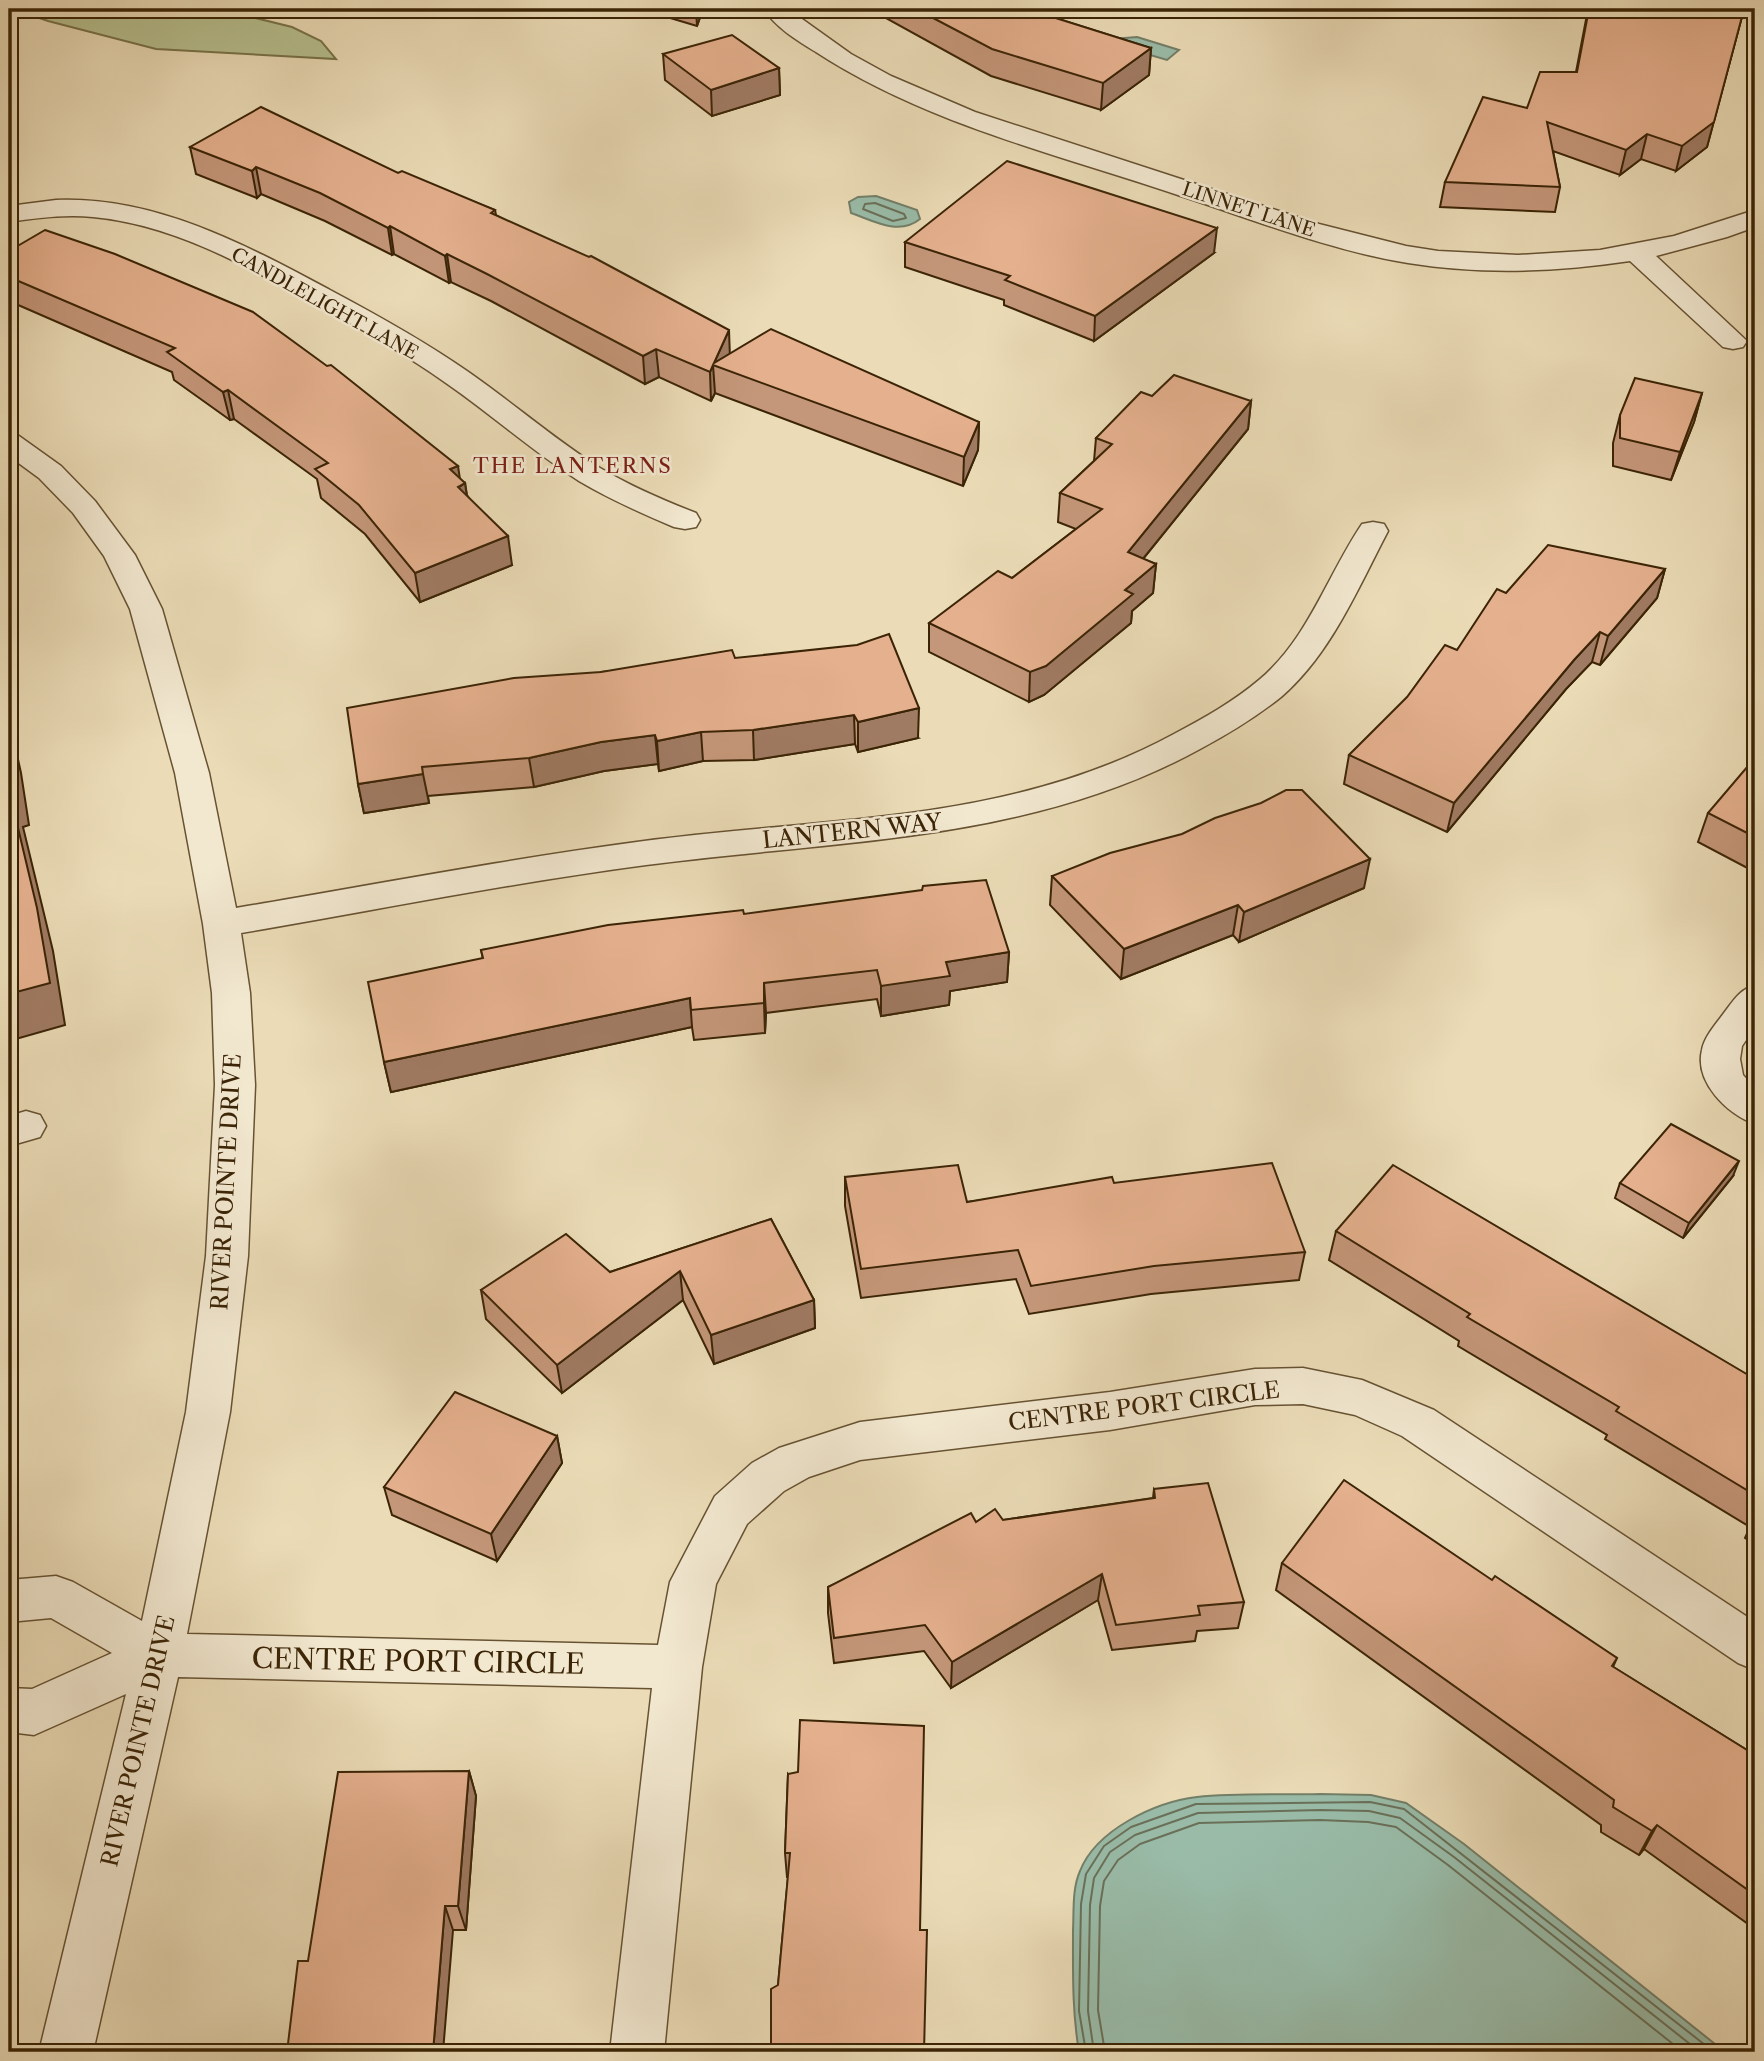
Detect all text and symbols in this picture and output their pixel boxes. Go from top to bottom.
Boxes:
street label: LINNET LANE [1180,177,1318,242]
street label: CANDLELIGHT LANE [227,242,422,364]
district label: THE LANTERNS [473,453,673,478]
street label: LANTERN WAY [761,808,944,854]
street label: RIVER POINTE DRIVE [205,1053,247,1311]
street label: CENTRE PORT CIRCLE [1007,1375,1281,1437]
street label: RIVER POINTE DRIVE [95,1613,181,1869]
street label: CENTRE PORT CIRCLE [251,1641,585,1681]

